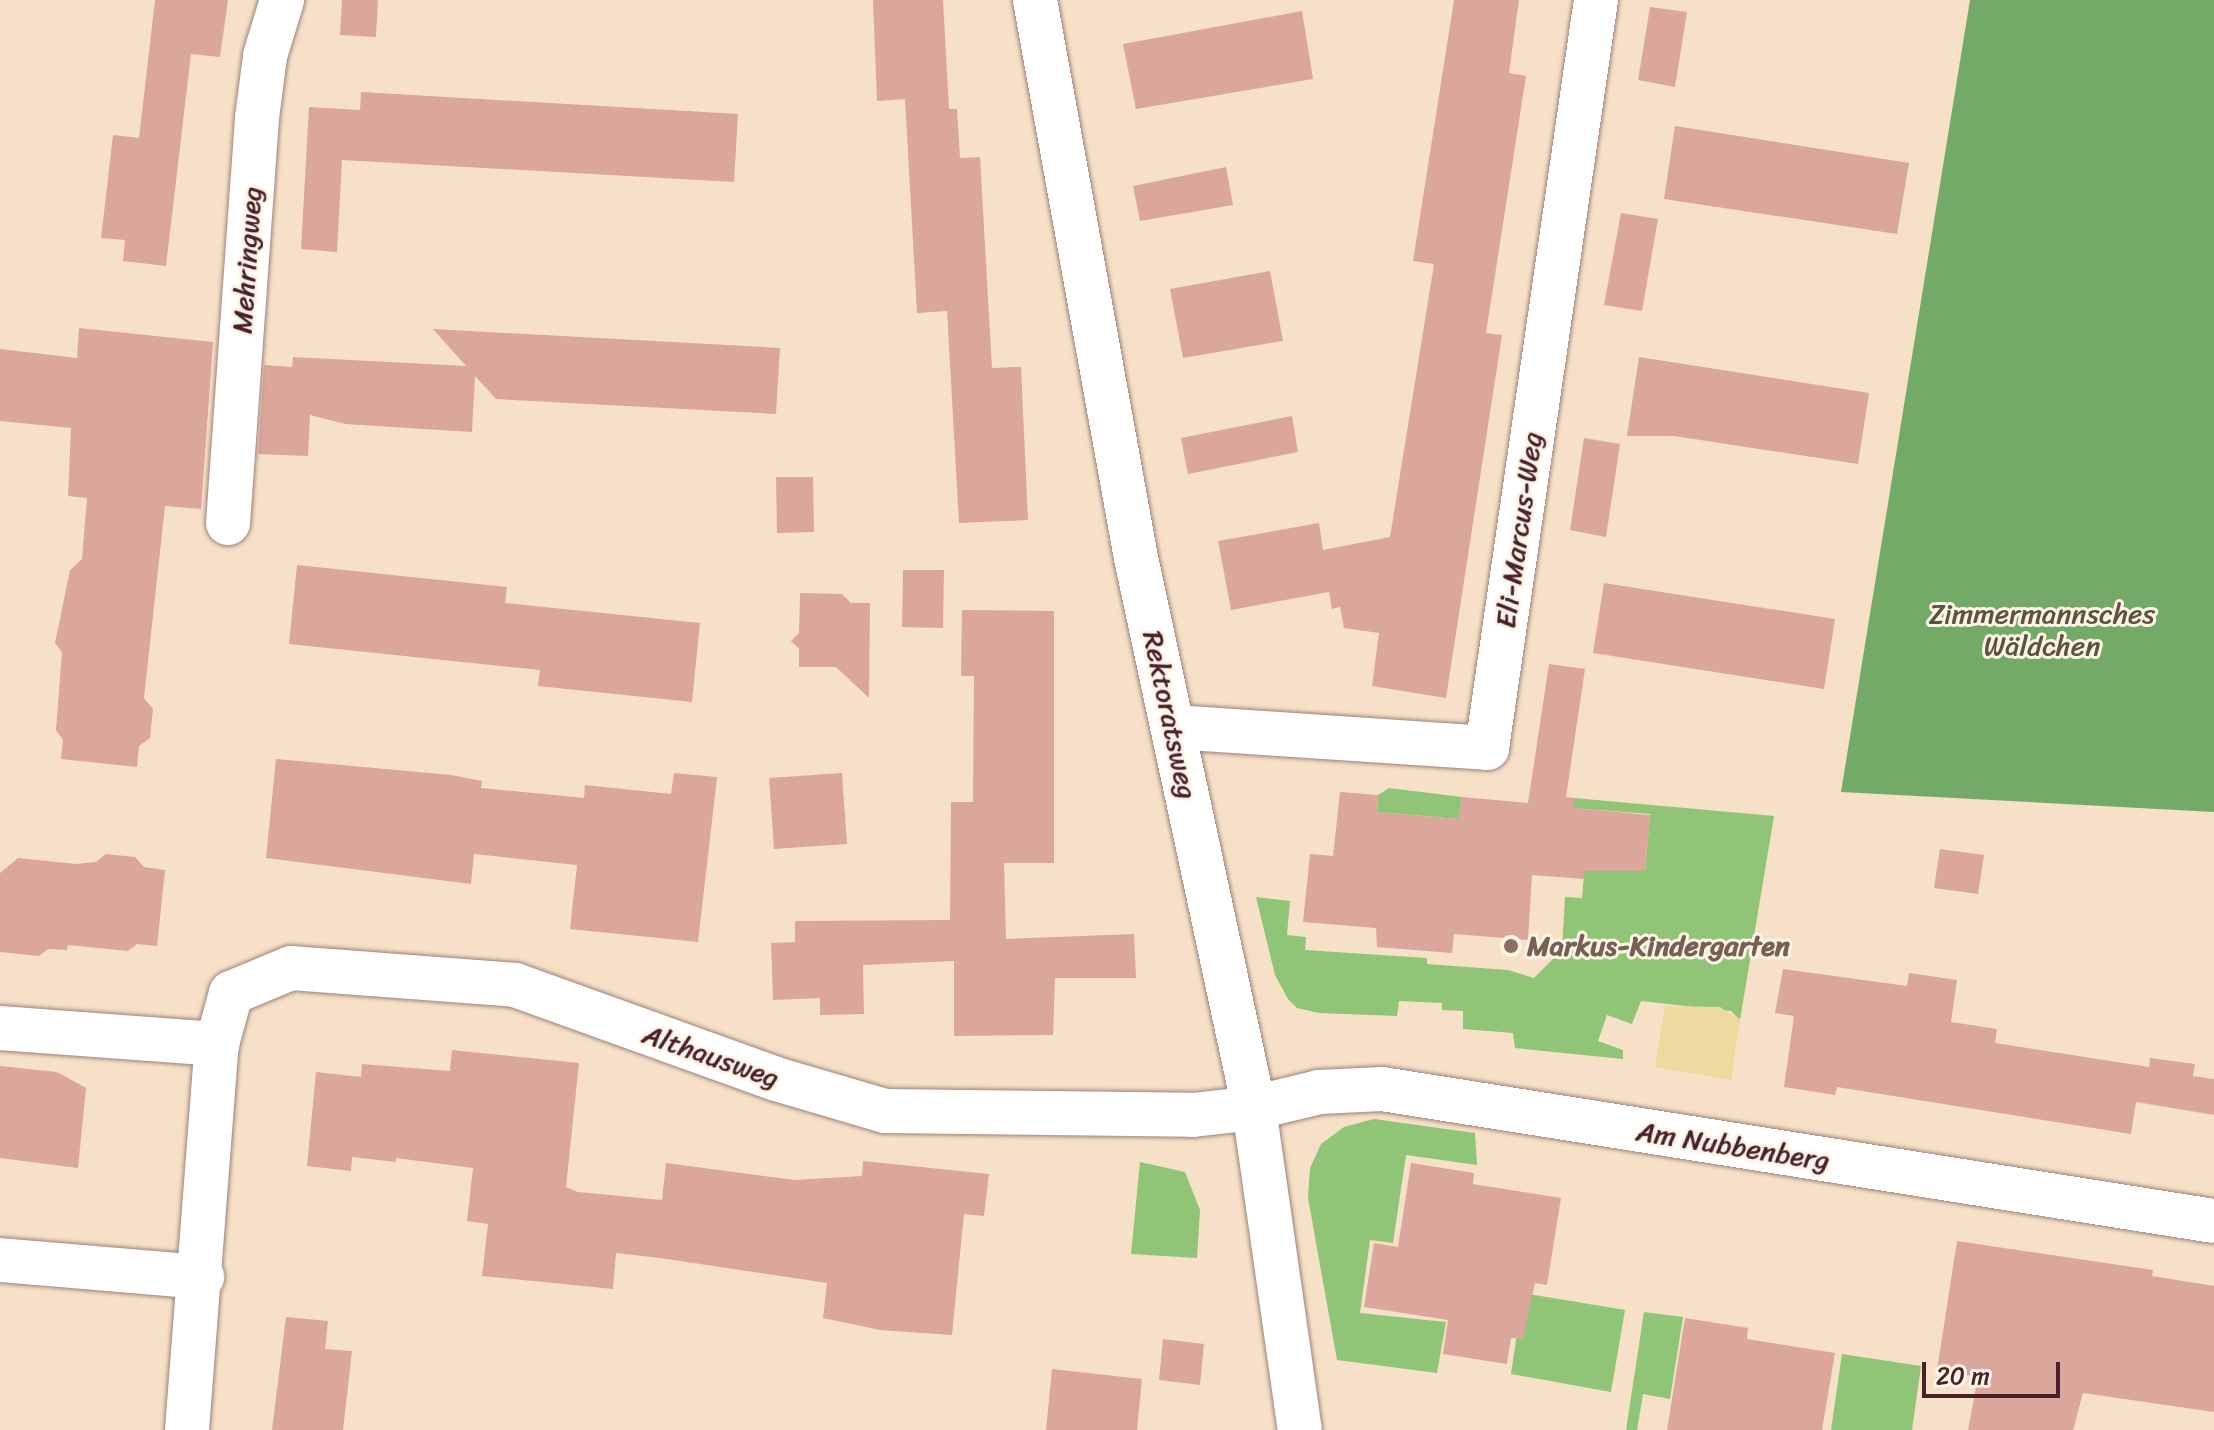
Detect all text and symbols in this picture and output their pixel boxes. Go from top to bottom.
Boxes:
street label: Mehringweg [225,185,269,335]
street label: Eli-Marcus-Weg [1489,430,1549,630]
park label: Zimmermannsches Wäldchen [1929,597,2155,663]
street label: Rektoratsweg [1136,628,1204,802]
place label: Markus-Kindergarten [1527,929,1790,963]
marker: Markus-Kindergarten [1502,937,1520,955]
street label: Althausweg [638,1017,784,1095]
street label: Am Nubbenberg [1634,1114,1832,1178]
scale bar [1926,1346,2064,1396]
text: 20 m [1936,1355,1990,1397]

